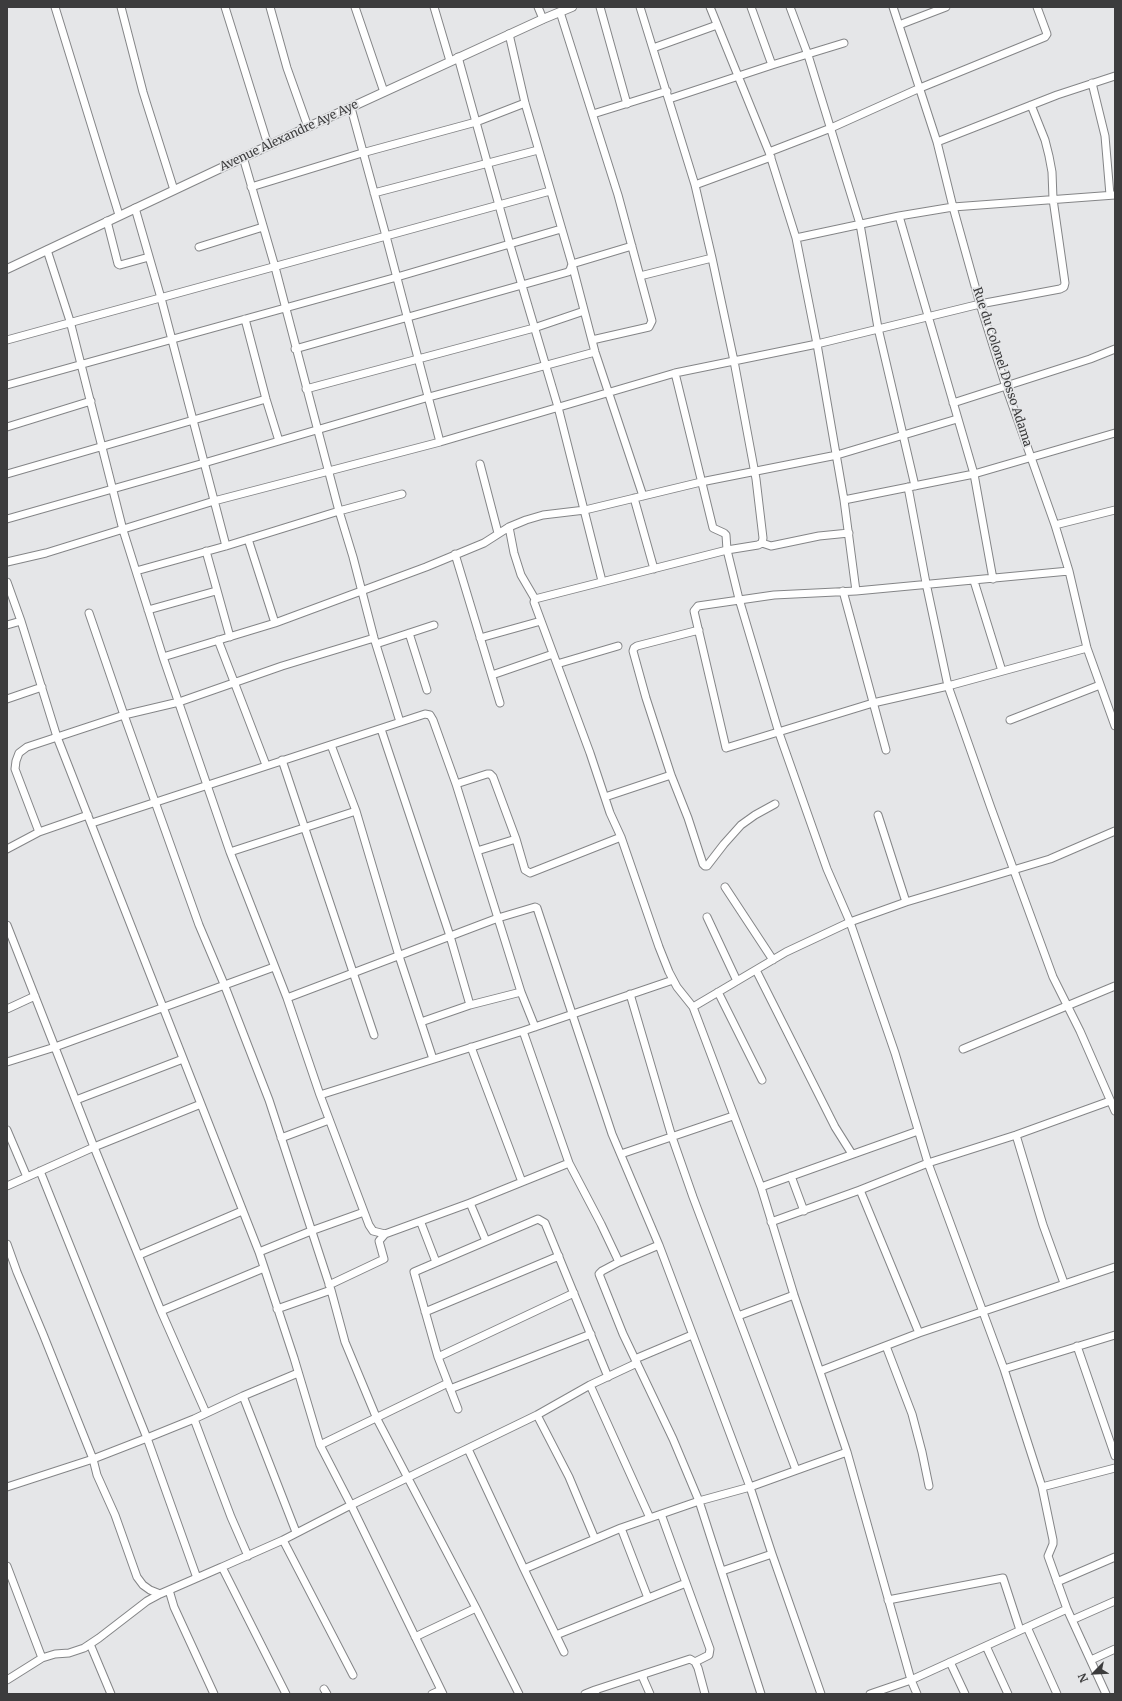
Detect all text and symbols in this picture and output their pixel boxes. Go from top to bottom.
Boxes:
street label: Avenue Alexandre Aye Aye [218,98,360,174]
street label: Rue du Colonel Dosso Adama [969,285,1035,449]
north arrow [1074,1653,1114,1693]
text: N [1075,1671,1091,1685]

